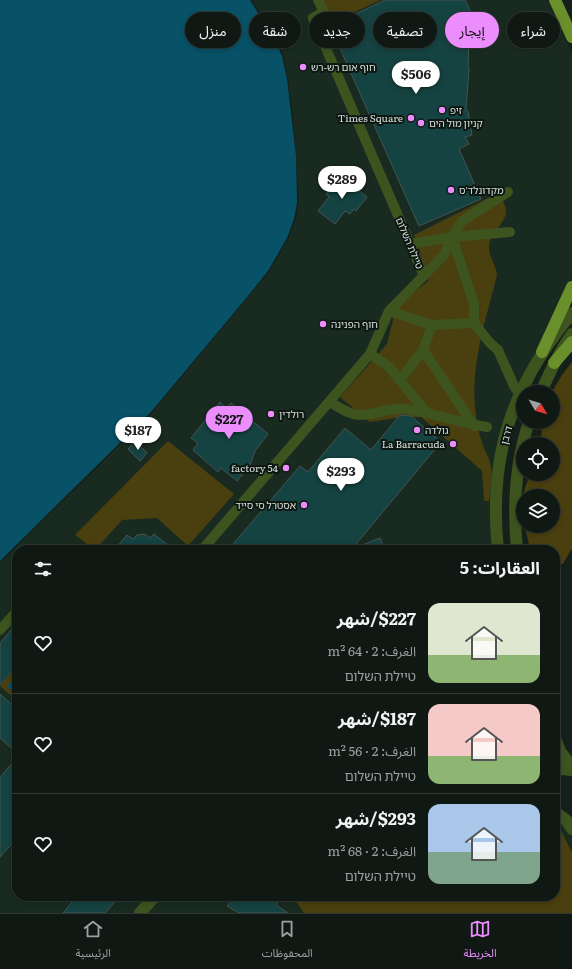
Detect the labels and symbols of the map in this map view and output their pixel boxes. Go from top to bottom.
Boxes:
place label: חוף אום רש-רש [311,59,376,74]
pin: $506 [392,61,440,95]
marker: חוף אום רש-רש [298,62,308,72]
place label: זיפ [450,102,462,117]
marker: זיפ [437,105,447,115]
place label: Times Square [338,110,403,125]
marker: Times Square [406,113,416,123]
place label: קניון מול הים [429,115,483,130]
marker: קניון מול הים [416,118,426,128]
pin: $289 [318,166,366,200]
place label: מקדונלד'ס [459,182,504,197]
marker: מקדונלד'ס [446,185,456,195]
street label: טיילת השלום [393,215,428,271]
place label: חוף הפנינה [331,316,378,331]
marker: חוף הפנינה [318,319,328,329]
north arrow [516,385,560,429]
pin: $227 [205,406,253,440]
place label: רולדין [279,406,304,421]
marker: רולדין [266,409,276,419]
pin: $187 [114,417,162,451]
place label: גולדה [425,422,449,437]
street label: דרבן [496,423,515,446]
marker: גולדה [412,425,422,435]
place label: La Barracuda [382,436,446,451]
marker: La Barracuda [448,439,458,449]
pin: $293 [317,458,365,492]
place label: factory 54 [231,460,278,475]
marker: factory 54 [281,463,291,473]
place label: אסטרל סי סייד [235,497,296,512]
marker: אסטרל סי סייד [299,500,309,510]

